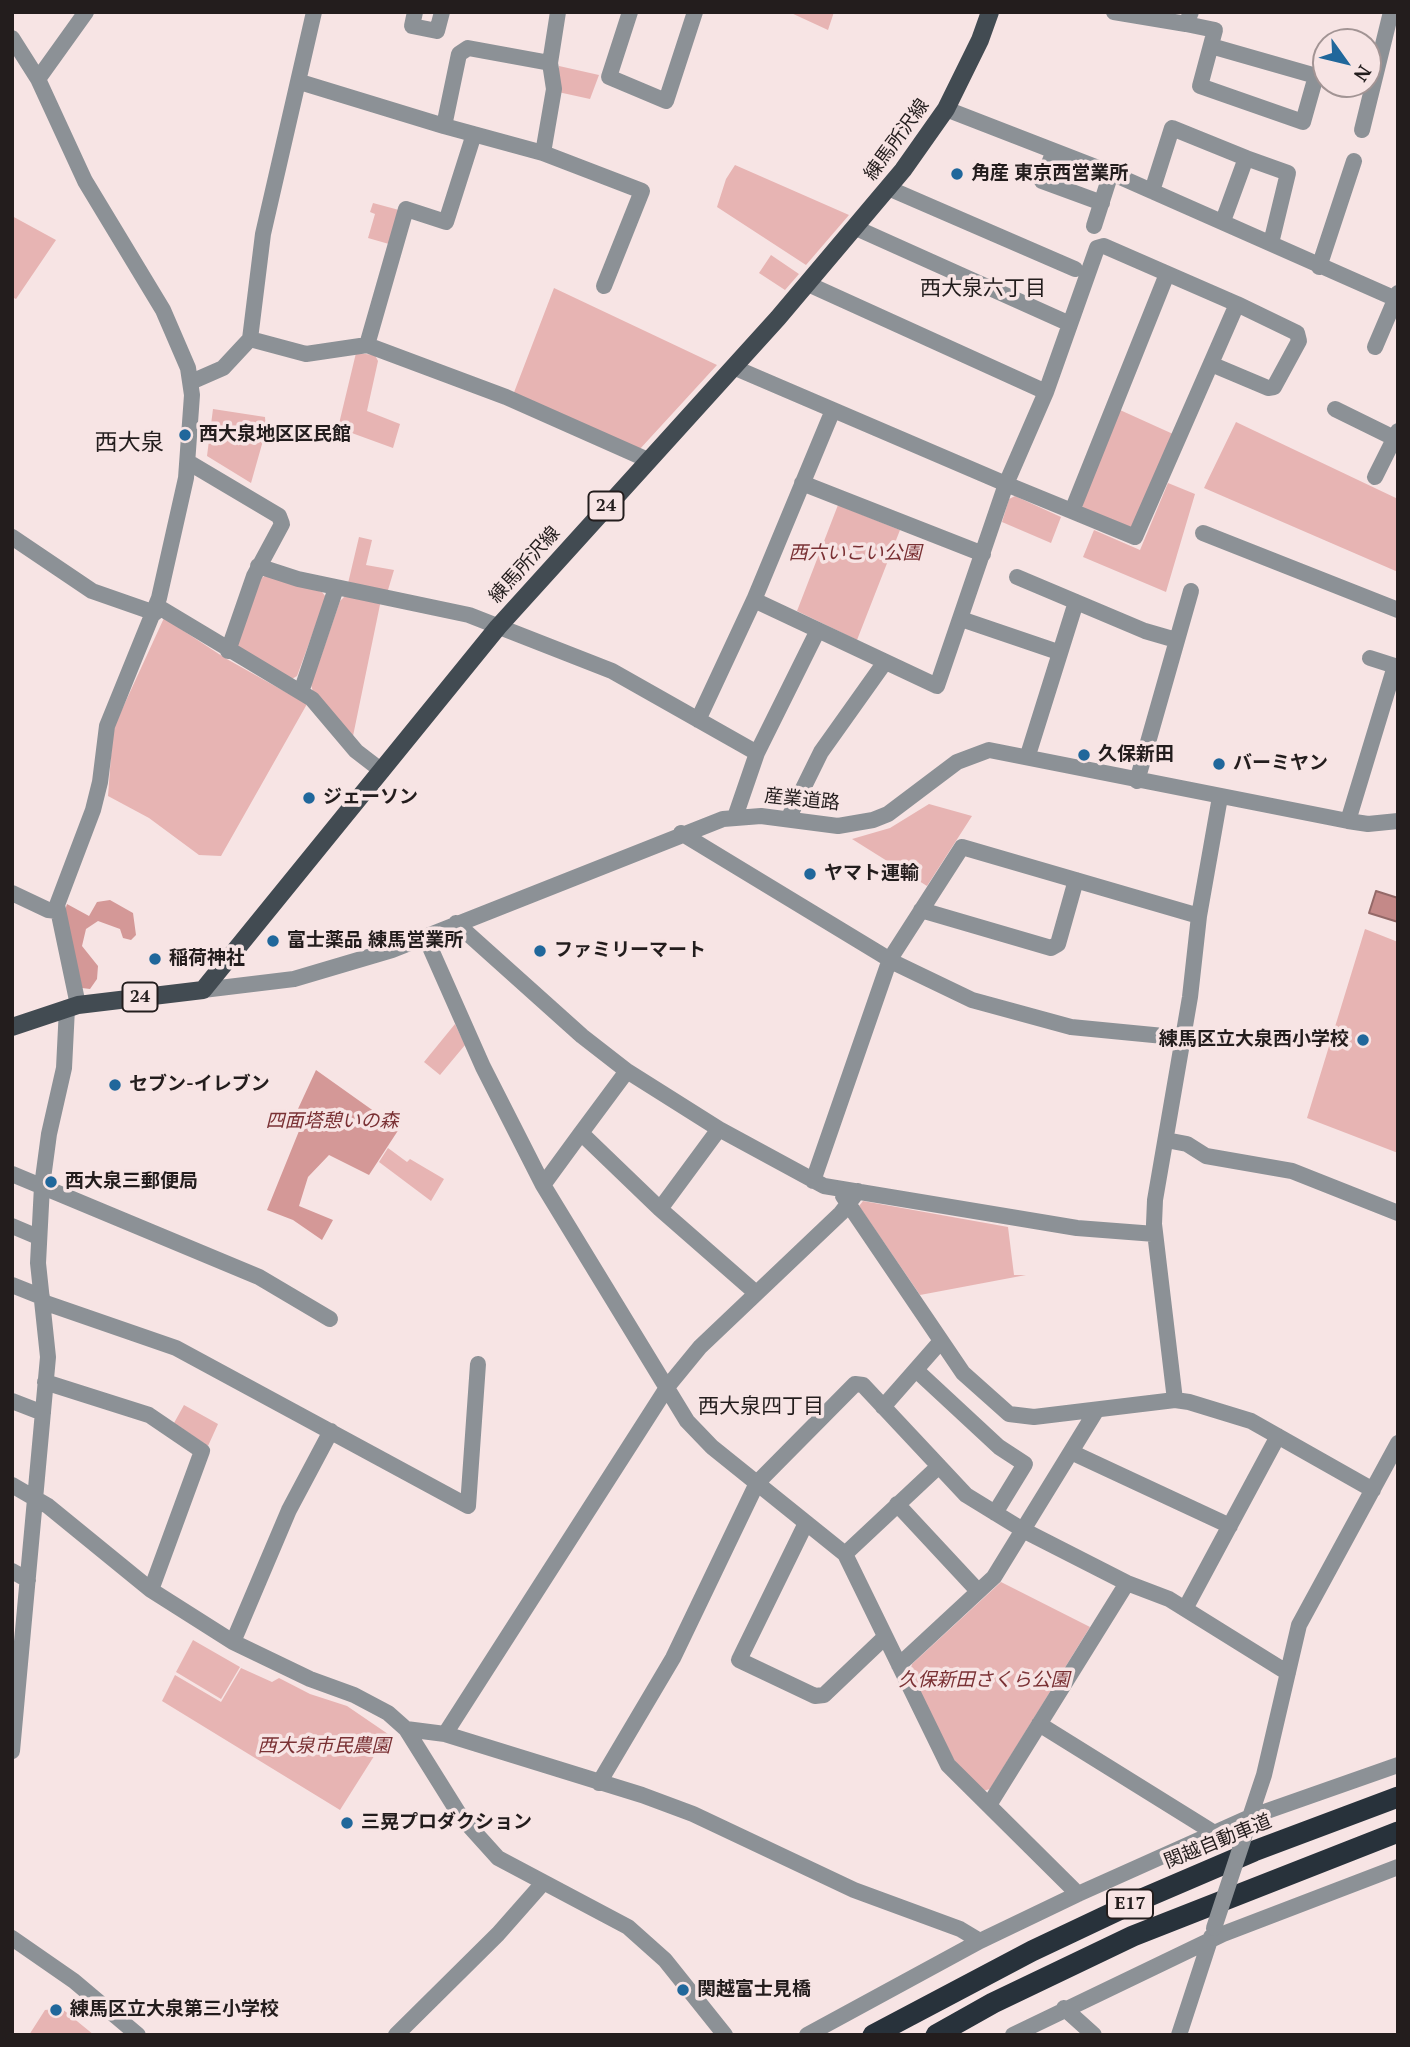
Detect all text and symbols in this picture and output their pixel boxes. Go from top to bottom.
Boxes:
north arrow [1312,28,1382,98]
text: N [1349,61,1378,87]
street label: 練馬所沢線 [860,95,934,185]
place label: 角産 東京西営業所 [971,163,1128,185]
marker: 角産 東京西営業所 [949,166,965,182]
district label: 西大泉六丁目 [920,276,1046,302]
place label: 西大泉地区区民館 [199,424,351,446]
marker: 西大泉地区区民館 [177,427,193,443]
district label: 西大泉 [95,429,163,457]
road number: 24 [588,492,624,520]
street label: 練馬所沢線 [485,522,565,608]
park label: 西六いこい公園 [789,543,921,565]
place label: 久保新田 [1098,744,1174,766]
marker: 久保新田 [1076,747,1092,763]
place label: バーミヤン [1233,753,1328,775]
marker: バーミヤン [1211,756,1227,772]
street label: 産業道路 [763,785,841,815]
place label: ジェーソン [323,787,418,809]
marker: ジェーソン [301,790,317,806]
place label: ヤマト運輸 [824,863,919,885]
marker: ヤマト運輸 [802,866,818,882]
place label: 富士薬品 練馬営業所 [287,930,463,952]
marker: 富士薬品 練馬営業所 [265,933,281,949]
place label: ファミリーマート [554,940,706,962]
marker: ファミリーマート [532,943,548,959]
place label: 稲荷神社 [169,948,245,970]
marker: 稲荷神社 [147,951,163,967]
road number: 24 [122,982,158,1012]
place label: 練馬区立大泉西小学校 [1159,1029,1349,1051]
marker: 練馬区立大泉西小学校 [1355,1032,1371,1048]
place label: セブン-イレブン [129,1074,270,1096]
marker: セブン-イレブン [107,1077,123,1093]
park label: 四面塔憩いの森 [266,1111,398,1133]
place label: 西大泉三郵便局 [65,1171,198,1193]
marker: 西大泉三郵便局 [43,1174,59,1190]
district label: 西大泉四丁目 [698,1394,824,1420]
park label: 久保新田さくら公園 [899,1670,1069,1692]
park label: 西大泉市民農園 [258,1736,390,1758]
street label: 関越自動車道 [1161,1810,1275,1874]
place label: 三晃プロダクション [361,1812,532,1834]
marker: 三晃プロダクション [339,1815,355,1831]
road number: E17 [1107,1890,1153,1918]
place label: 関越富士見橋 [697,1979,811,2001]
marker: 関越富士見橋 [675,1982,691,1998]
place label: 練馬区立大泉第三小学校 [70,1999,279,2021]
marker: 練馬区立大泉第三小学校 [48,2002,64,2018]

